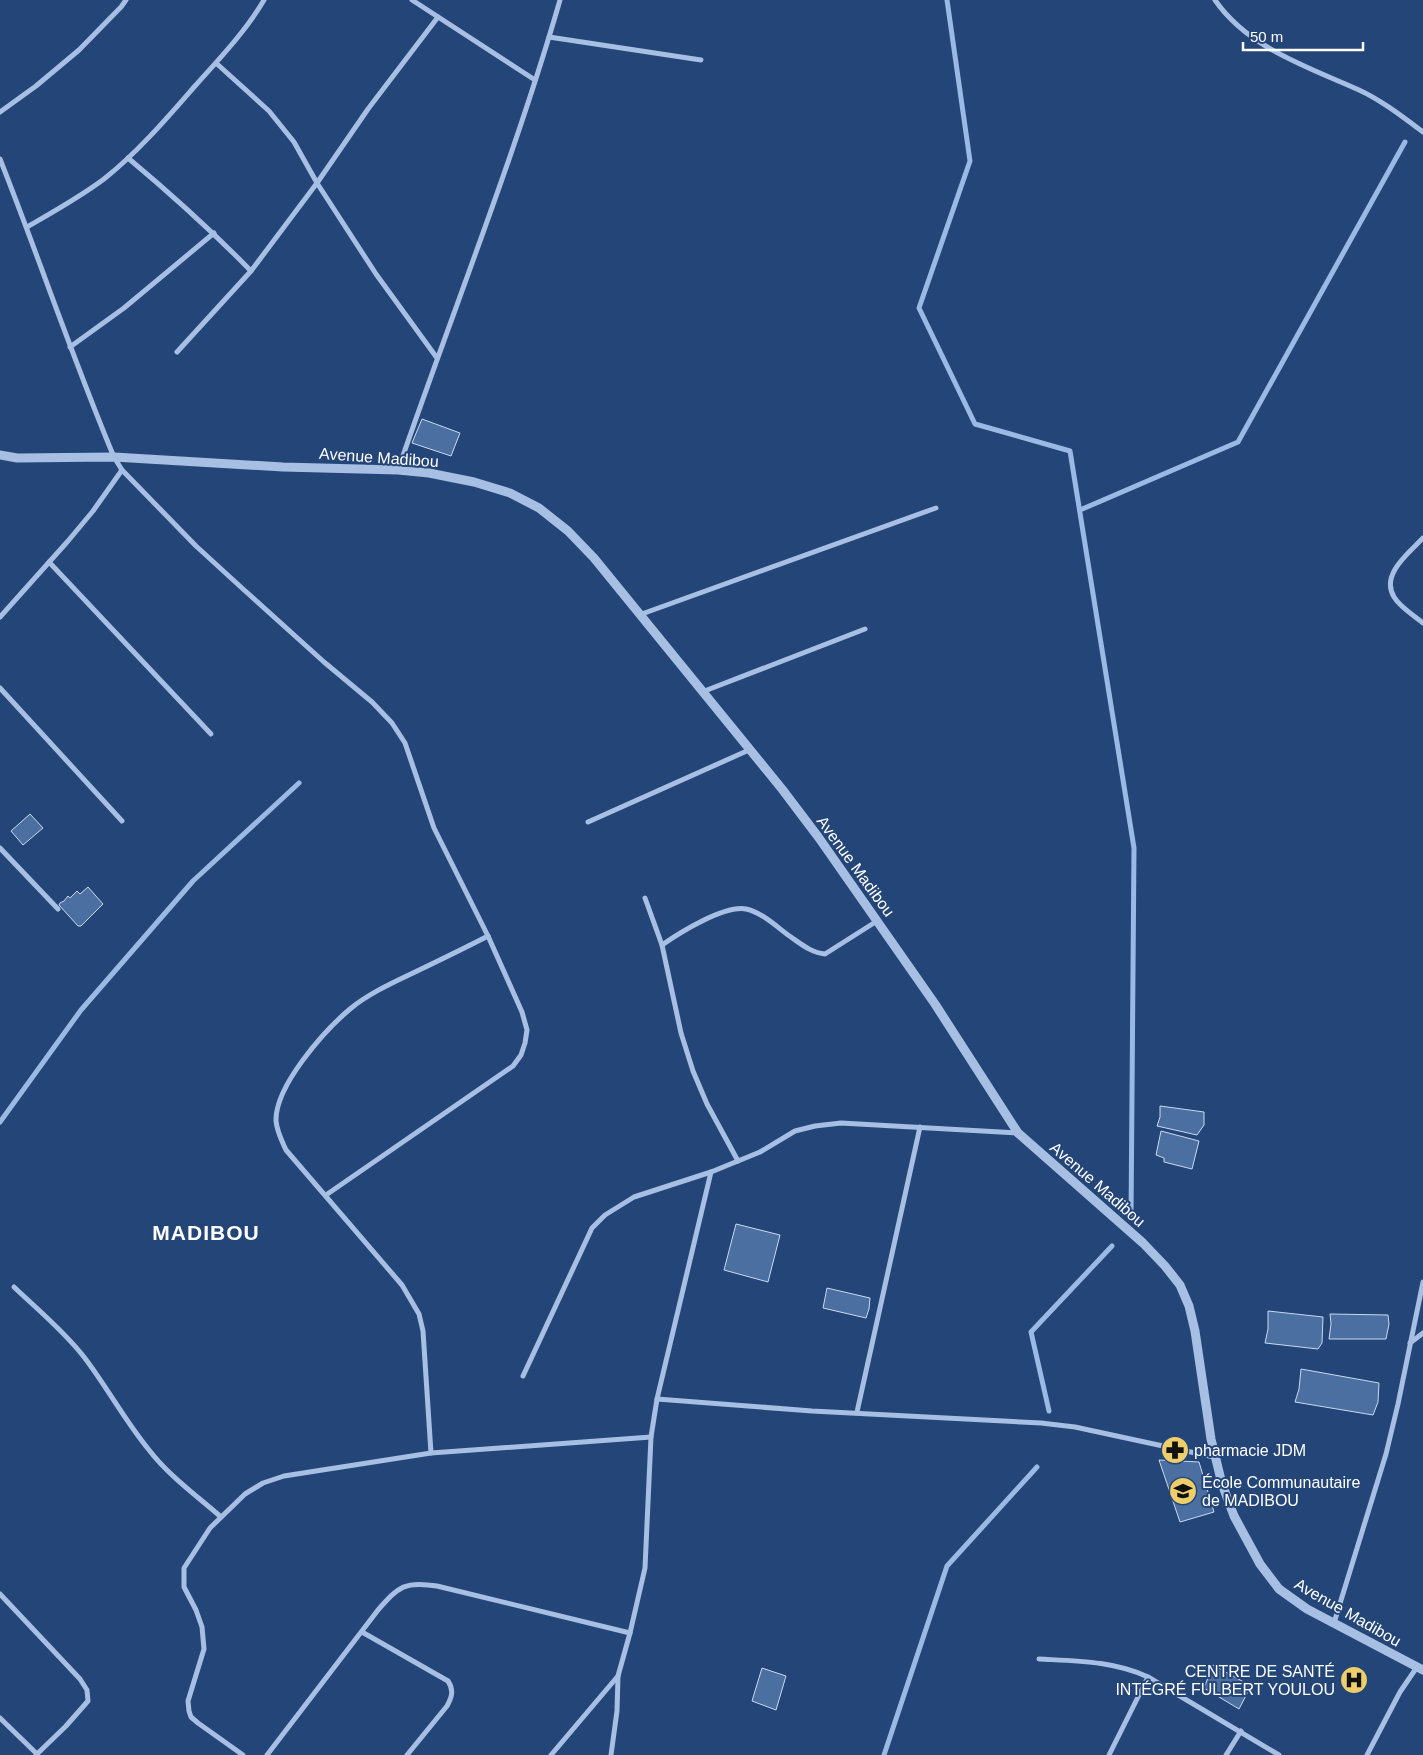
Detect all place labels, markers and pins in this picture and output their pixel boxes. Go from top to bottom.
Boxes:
pharmacy icon: pharmacie JDM [1160,1435,1190,1465]
place label: pharmacie JDM [1194,1442,1306,1459]
place label: École Communautaire de MADIBOU [1202,1473,1360,1509]
school or university icon: École Communautaire de MADIBOU [1168,1476,1198,1506]
place label: CENTRE DE SANTÉ INTÉGRÉ FULBERT YOULOU [1115,1662,1335,1698]
hospital icon: CENTRE DE SANTÉ INTÉGRÉ FULBERT YOULOU [1339,1665,1369,1695]

